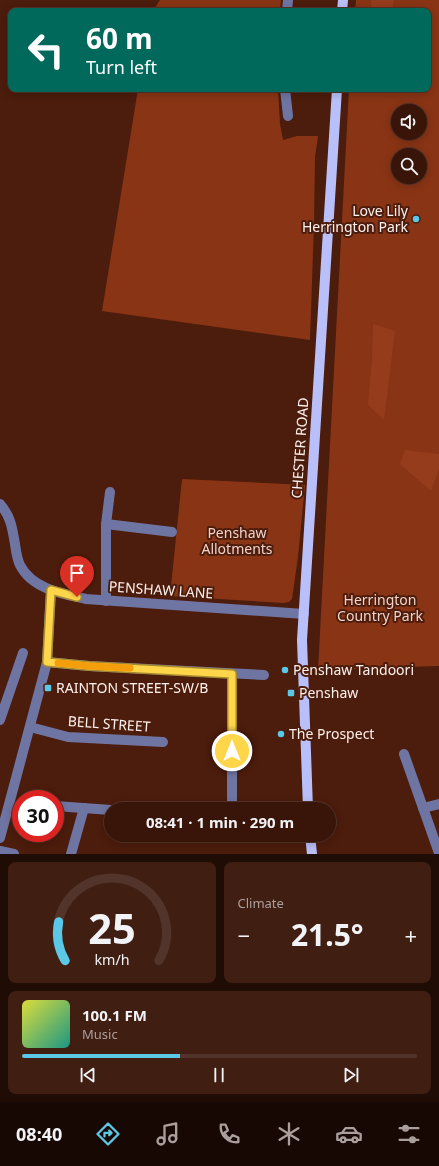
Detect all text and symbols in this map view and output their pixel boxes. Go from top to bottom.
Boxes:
text: 60 m [86,19,153,57]
icon: left [20,24,72,76]
text: Turn left [86,55,157,79]
map controls [391,104,427,184]
button: sound [391,104,427,140]
button: search [391,148,427,184]
place label: Love Lily Herrington Park [302,201,409,236]
marker: Love Lily Herrington Park [411,214,421,224]
street label: CHESTER ROAD [286,397,313,499]
park label: Penshaw Allotments [201,523,273,558]
pin [60,556,94,597]
icon: arrive [66,562,88,584]
street label: PENSHAW LANE [108,576,214,603]
park label: Herrington Country Park [337,590,423,625]
place label: Penshaw Tandoori [293,660,414,679]
marker: Penshaw Tandoori [280,665,290,675]
place label: RAINTON STREET-SW/B [56,678,208,697]
marker: RAINTON STREET-SW/B [43,683,53,693]
place label: Penshaw [299,683,358,702]
marker: Penshaw [286,688,296,698]
street label: BELL STREET [67,711,151,736]
place label: The Prospect [289,724,374,743]
marker: The Prospect [276,729,286,739]
position arrow [211,730,253,772]
speed limit sign: 30 [12,790,64,842]
text: 08:41 · 1 min · 290 m [146,812,294,832]
text: Climate [238,894,284,912]
text: 25 [88,899,136,955]
text: 21.5° [291,914,364,955]
text: − [238,920,250,950]
text: + [404,920,417,950]
text: km/h [94,949,129,968]
text: 100.1 FM [82,1005,147,1025]
text: Music [82,1025,118,1043]
icon: previous [77,1064,99,1086]
icon: pause [208,1064,230,1086]
icon: next [340,1064,362,1086]
icon: directions [94,1120,122,1148]
icon: music [154,1120,182,1148]
icon: phone [215,1120,243,1148]
icon: climate [275,1120,303,1148]
icon: car [335,1120,363,1148]
icon: filters [395,1120,423,1148]
text: 08:40 [16,1122,62,1146]

